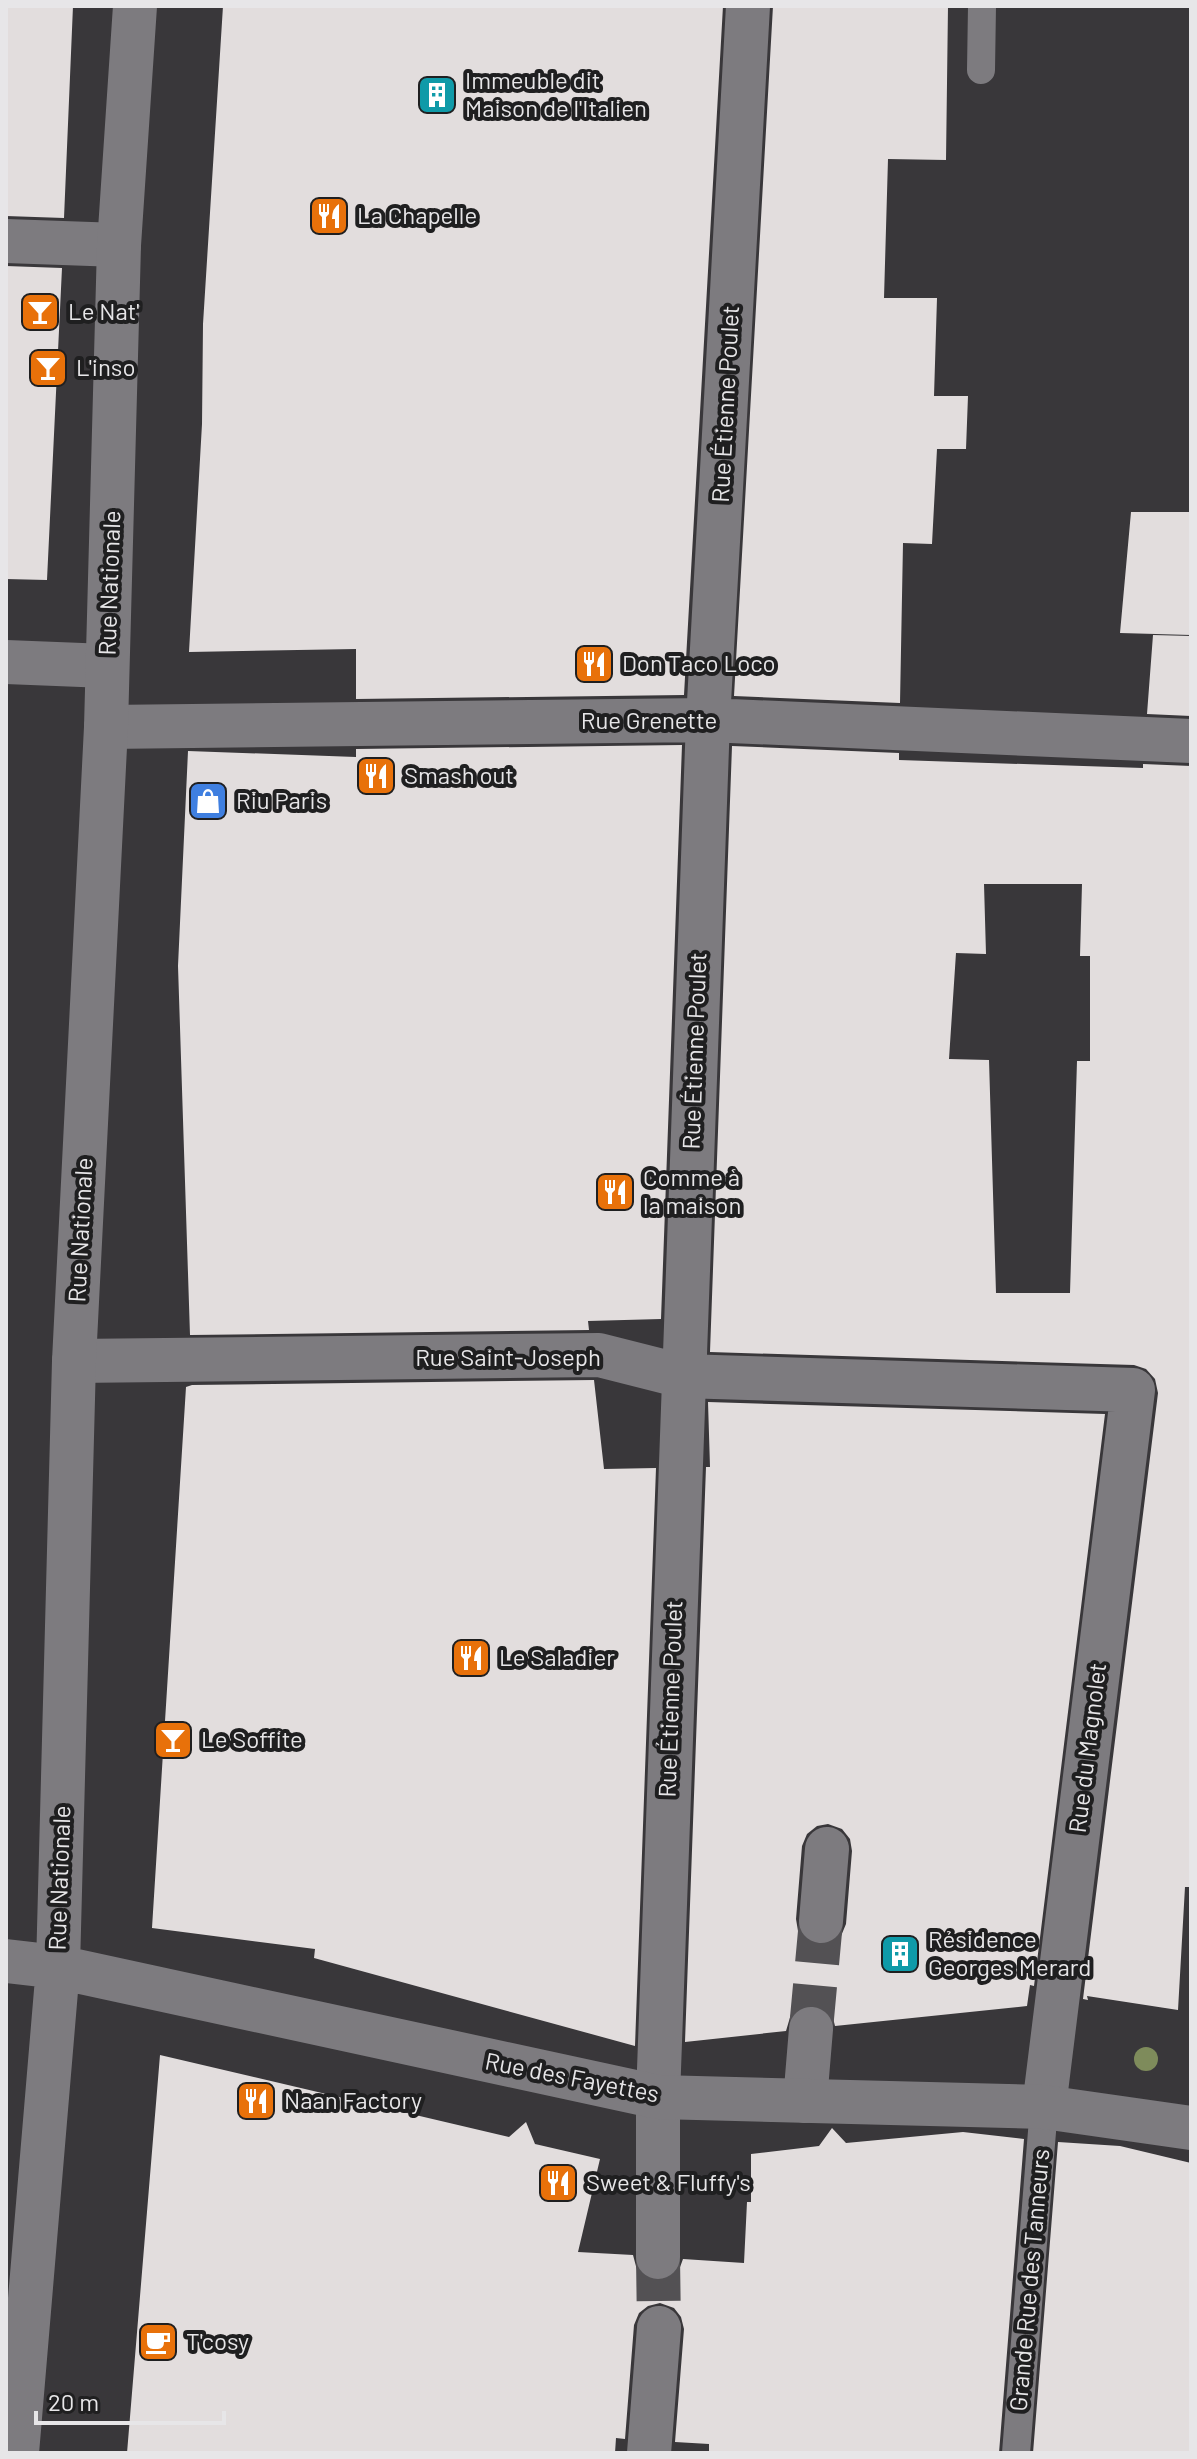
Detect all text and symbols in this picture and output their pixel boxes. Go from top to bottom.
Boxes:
place label: Immeuble dit Maison de l'Italien [465,65,647,122]
building icon: Immeuble dit Maison de l'Italien [416,74,458,116]
restaurant icon: La Chapelle [308,195,350,237]
place label: La Chapelle [357,200,477,229]
bar icon: Le Nat' [19,291,61,333]
place label: Le Nat' [68,296,140,325]
street label: Rue Étienne Poulet [705,305,744,503]
bar icon: L'inso [27,347,69,389]
place label: L'inso [76,352,136,381]
street label: Rue Nationale [91,510,126,656]
restaurant icon: Don Taco Loco [573,643,615,685]
place label: Don Taco Loco [622,648,776,677]
street label: Rue Grenette [581,705,717,734]
restaurant icon: Smash out [355,755,397,797]
place label: Smash out [404,760,514,789]
shop icon: Riu Paris [187,780,229,822]
place label: Riu Paris [236,785,327,814]
street label: Rue Étienne Poulet [676,952,711,1150]
street label: Rue Nationale [61,1157,98,1303]
place label: Comme à la maison [643,1162,741,1219]
restaurant icon: Comme à la maison [594,1171,636,1213]
street label: Rue Saint-Joseph [415,1342,601,1371]
street label: Rue Étienne Poulet [652,1600,687,1798]
restaurant icon: Le Saladier [450,1637,492,1679]
place label: Le Saladier [499,1642,615,1671]
street label: Rue du Magnolet [1062,1661,1111,1834]
bar icon: Le Soffite [152,1719,194,1761]
place label: Le Soffite [201,1724,303,1753]
street label: Rue Nationale [41,1805,76,1951]
place label: Résidence Georges Merard [928,1924,1091,1981]
building icon: Résidence Georges Merard [879,1933,921,1975]
street label: Rue des Fayettes [483,2045,662,2108]
restaurant icon: Naan Factory [235,2080,277,2122]
place label: Naan Factory [284,2085,422,2114]
street label: Grande Rue des Tanneurs [1003,2147,1054,2412]
restaurant icon: Sweet & Fluffy's [537,2162,579,2204]
place label: Sweet & Fluffy's [586,2167,751,2196]
cafe icon: T'cosy [137,2321,179,2363]
place label: T'cosy [186,2326,249,2355]
scale bar [36,2375,224,2425]
text: 20 m [48,2387,99,2416]

